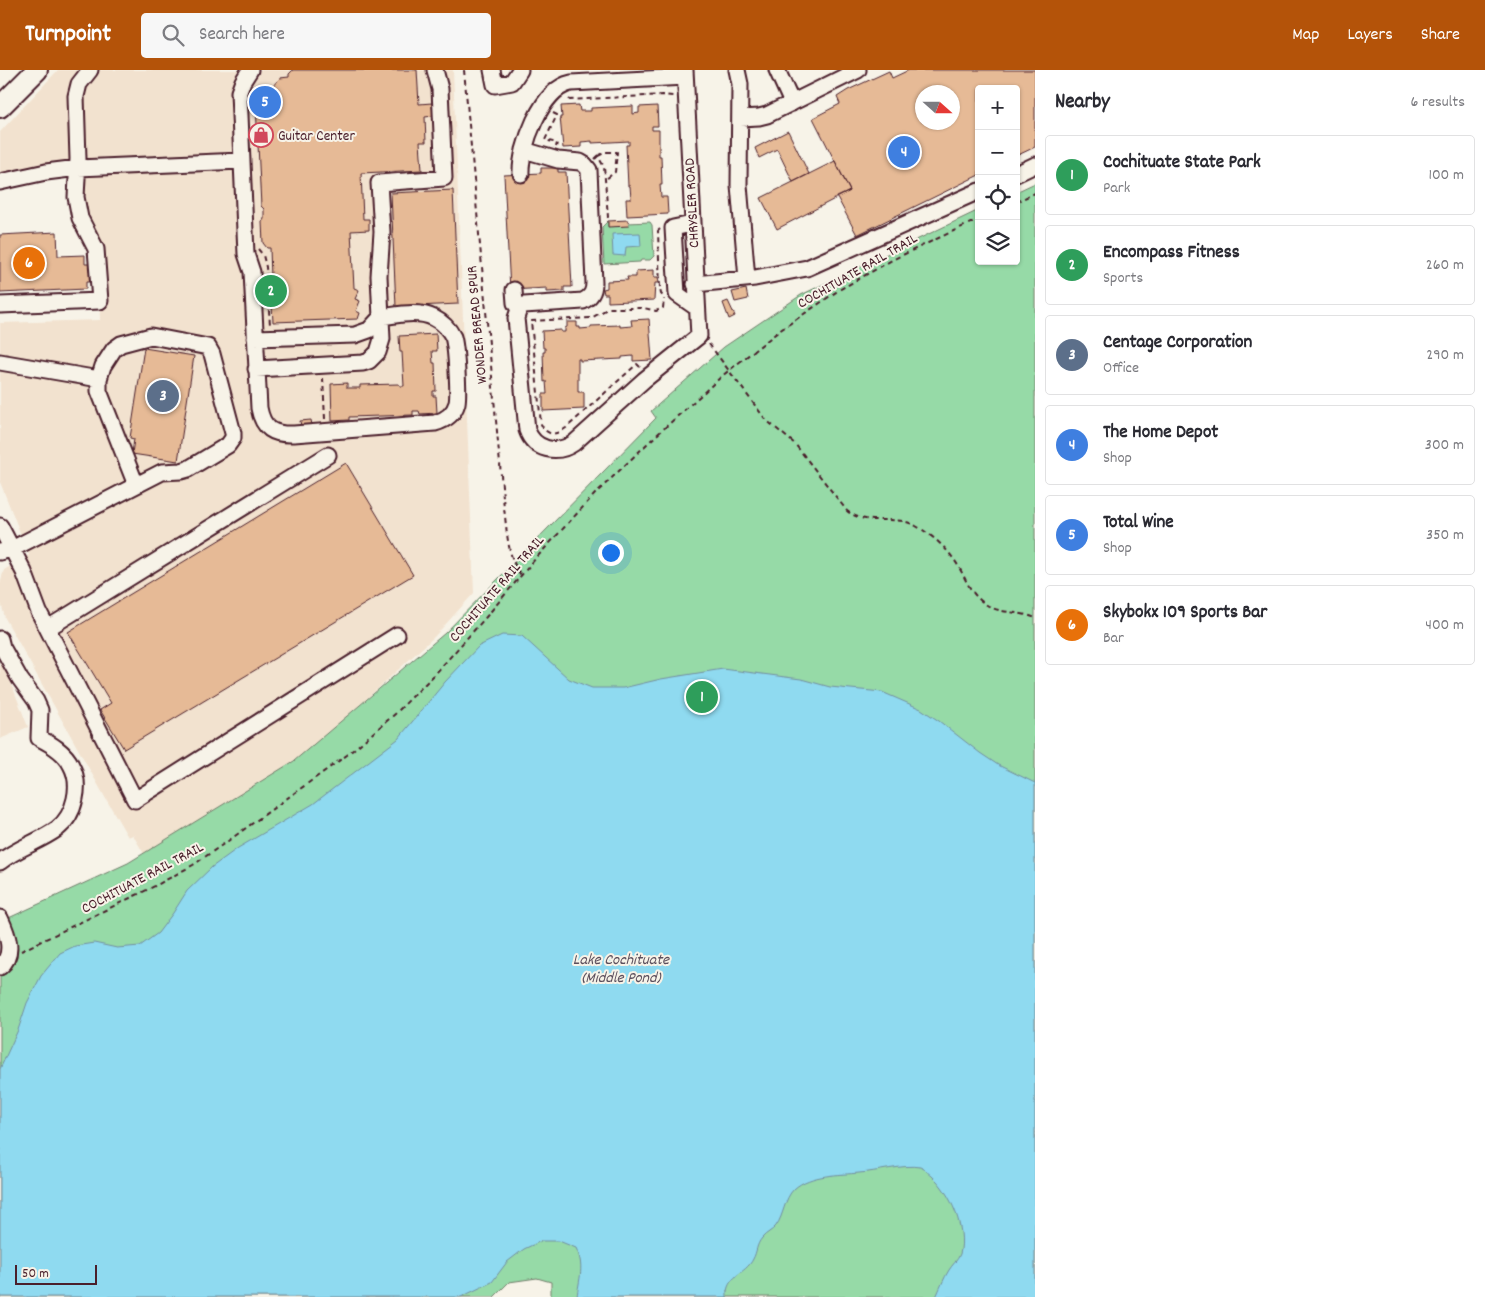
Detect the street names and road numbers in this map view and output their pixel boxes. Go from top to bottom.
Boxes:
street label: CHRYSLER ROAD [680,157,706,248]
street label: COCHITUATE RAIL TRAIL [794,228,922,315]
street label: WONDER BREAD SPUR [462,265,494,385]
street label: COCHITUATE RAIL TRAIL [445,531,550,648]
street label: COCHITUATE RAIL TRAIL [78,837,208,920]

